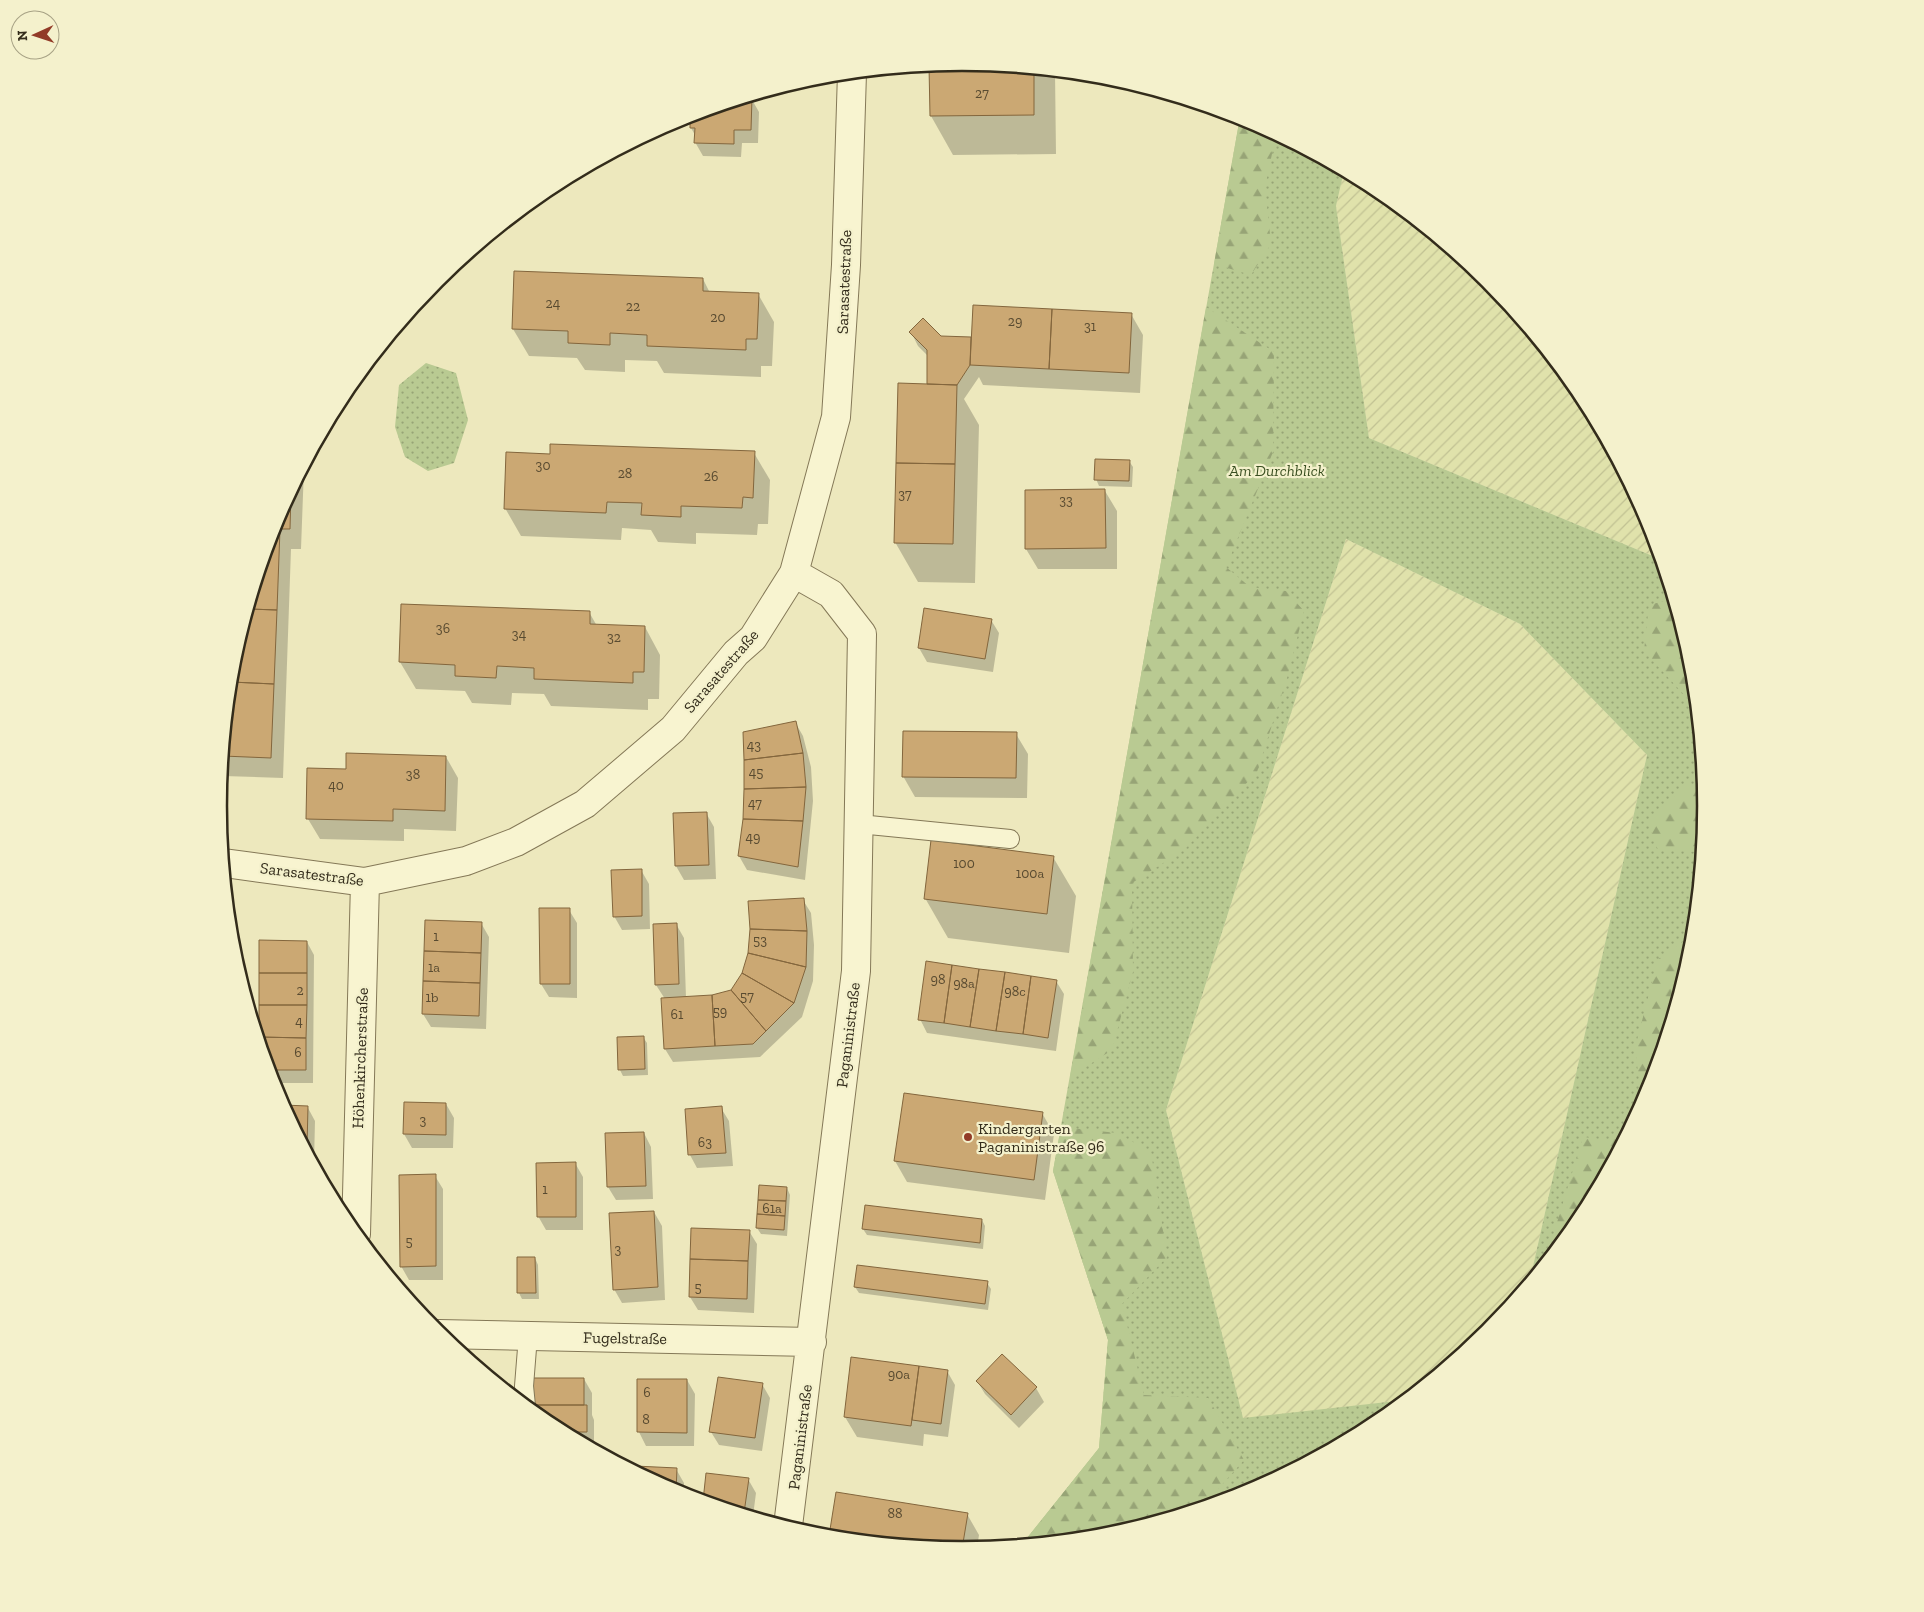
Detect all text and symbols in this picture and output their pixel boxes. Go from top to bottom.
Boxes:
north arrow [10,10,60,60]
text: N [14,30,31,41]
house number: 27 [975,85,989,102]
street label: Sarasatestraße [833,230,855,334]
house number: 24 [546,295,561,312]
house number: 22 [626,298,640,315]
house number: 20 [710,309,726,326]
house number: 29 [1008,313,1022,330]
house number: 31 [1084,318,1097,335]
house number: 30 [536,457,550,474]
park label: Am Durchblick [1228,461,1325,480]
house number: 28 [618,465,632,482]
house number: 26 [704,468,718,485]
house number: 37 [898,486,912,503]
house number: 33 [1059,492,1073,509]
house number: 36 [436,620,450,637]
street label: Sarasatestraße [680,625,762,717]
house number: 34 [512,626,527,643]
house number: 32 [607,629,621,646]
house number: 43 [747,737,761,754]
house number: 45 [749,764,763,781]
house number: 38 [406,766,420,783]
house number: 40 [328,777,344,794]
house number: 47 [748,795,762,812]
house number: 49 [746,829,760,846]
house number: 100 [953,855,975,872]
street label: Sarasatestraße [259,858,365,890]
house number: 100a [1016,865,1044,882]
house number: 1 [433,928,439,945]
house number: 53 [753,932,767,949]
house number: 1a [428,959,440,976]
house number: 98 [931,971,945,988]
house number: 98a [953,975,975,992]
street label: Paganinistraße [832,981,864,1089]
house number: 2 [296,982,304,999]
house number: 98c [1004,983,1026,1000]
street label: Höhenkircherstraße [348,987,372,1129]
house number: 57 [740,988,754,1005]
house number: 1b [426,989,438,1006]
house number: 59 [713,1003,727,1020]
house number: 61 [671,1006,684,1023]
house number: 4 [295,1013,303,1030]
house number: 6 [294,1044,302,1061]
house number: 3 [420,1112,427,1129]
place label: Kindergarten Paganinistraße 96 [978,1119,1105,1156]
marker: Kindergarten Paganinistraße 96 [962,1131,974,1143]
house number: 63 [698,1134,712,1151]
house number: 1 [542,1181,548,1198]
house number: 61a [762,1200,782,1217]
house number: 5 [405,1233,413,1250]
house number: 3 [615,1241,622,1258]
house number: 5 [694,1279,702,1296]
street label: Fugelstraße [583,1328,667,1348]
house number: 90a [888,1366,910,1383]
street label: Paganinistraße [784,1383,816,1491]
house number: 6 [643,1384,651,1401]
house number: 8 [642,1411,650,1428]
house number: 88 [887,1505,903,1522]

